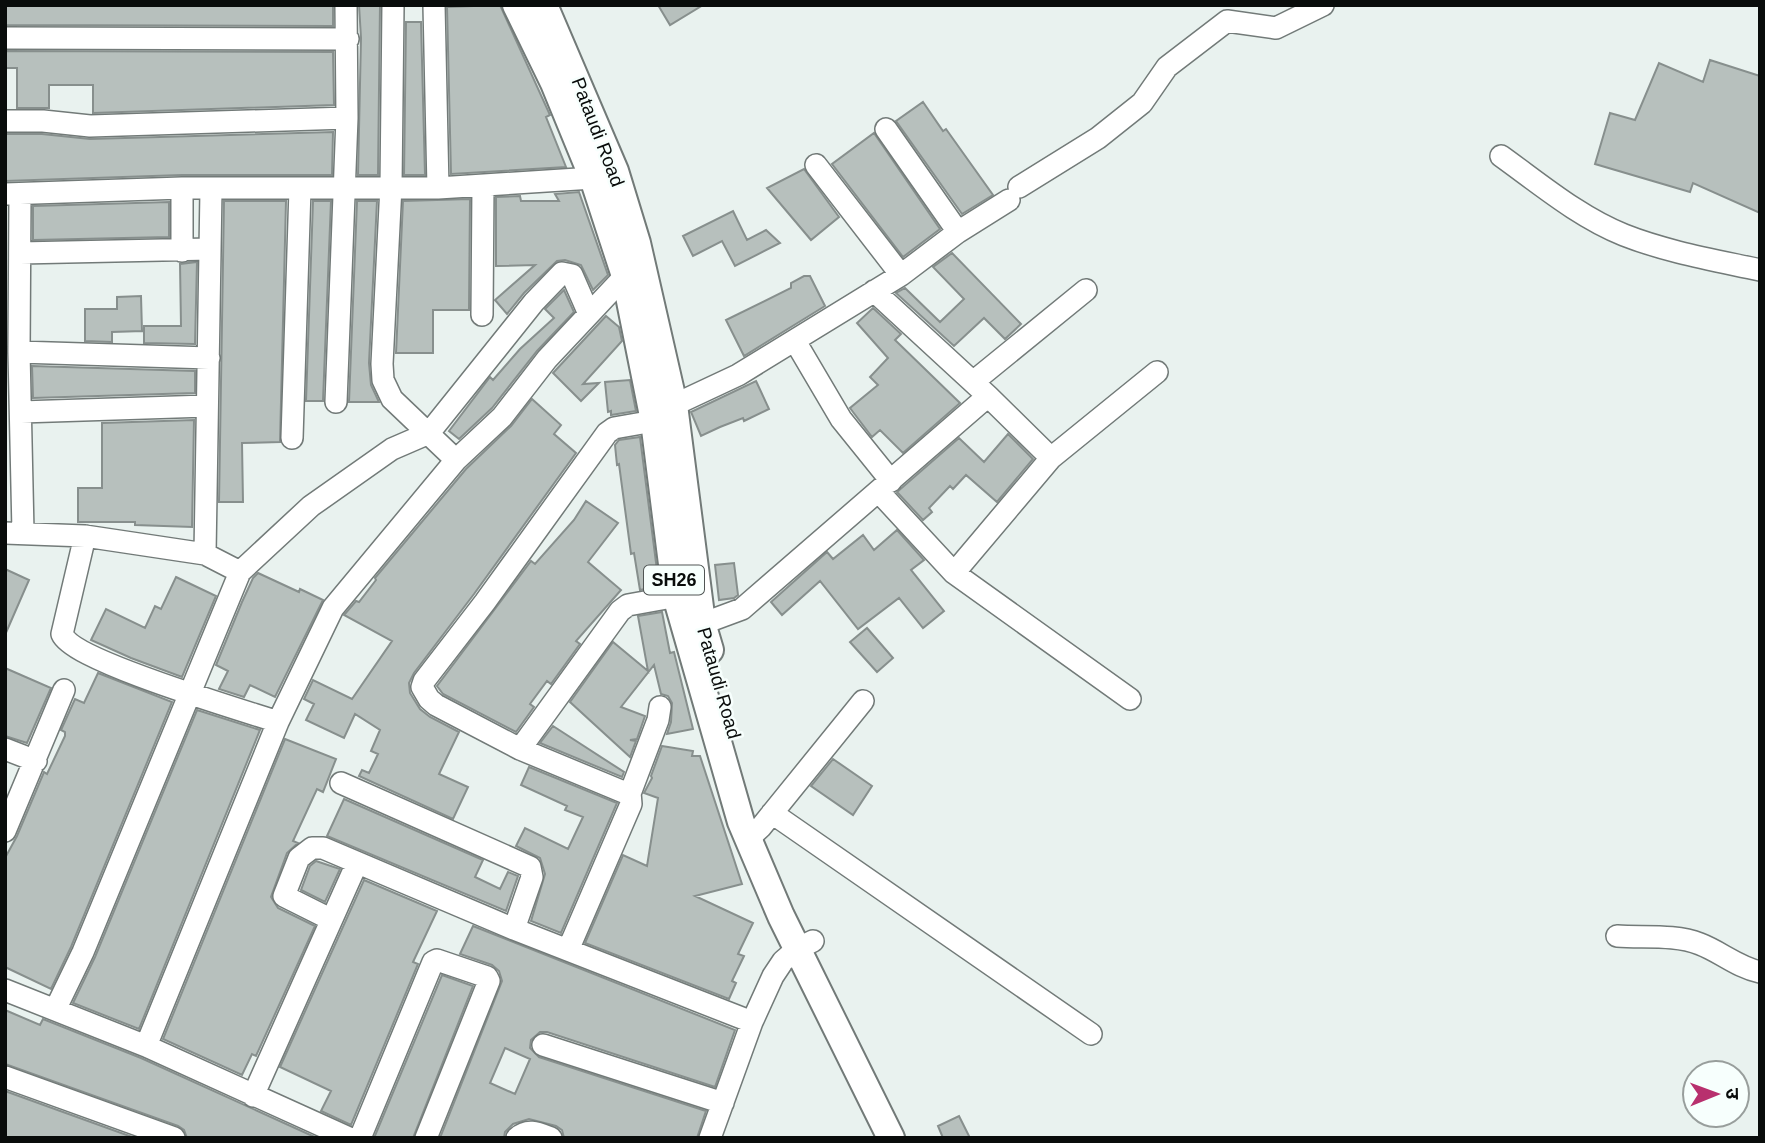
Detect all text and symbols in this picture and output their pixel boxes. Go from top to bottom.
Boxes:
street label: Pataudi Road [568,74,628,190]
road number: SH26 [644,566,704,594]
street label: Pataudi Road [693,625,745,741]
north arrow [1681,1059,1751,1129]
text: उ [1722,1088,1743,1100]

